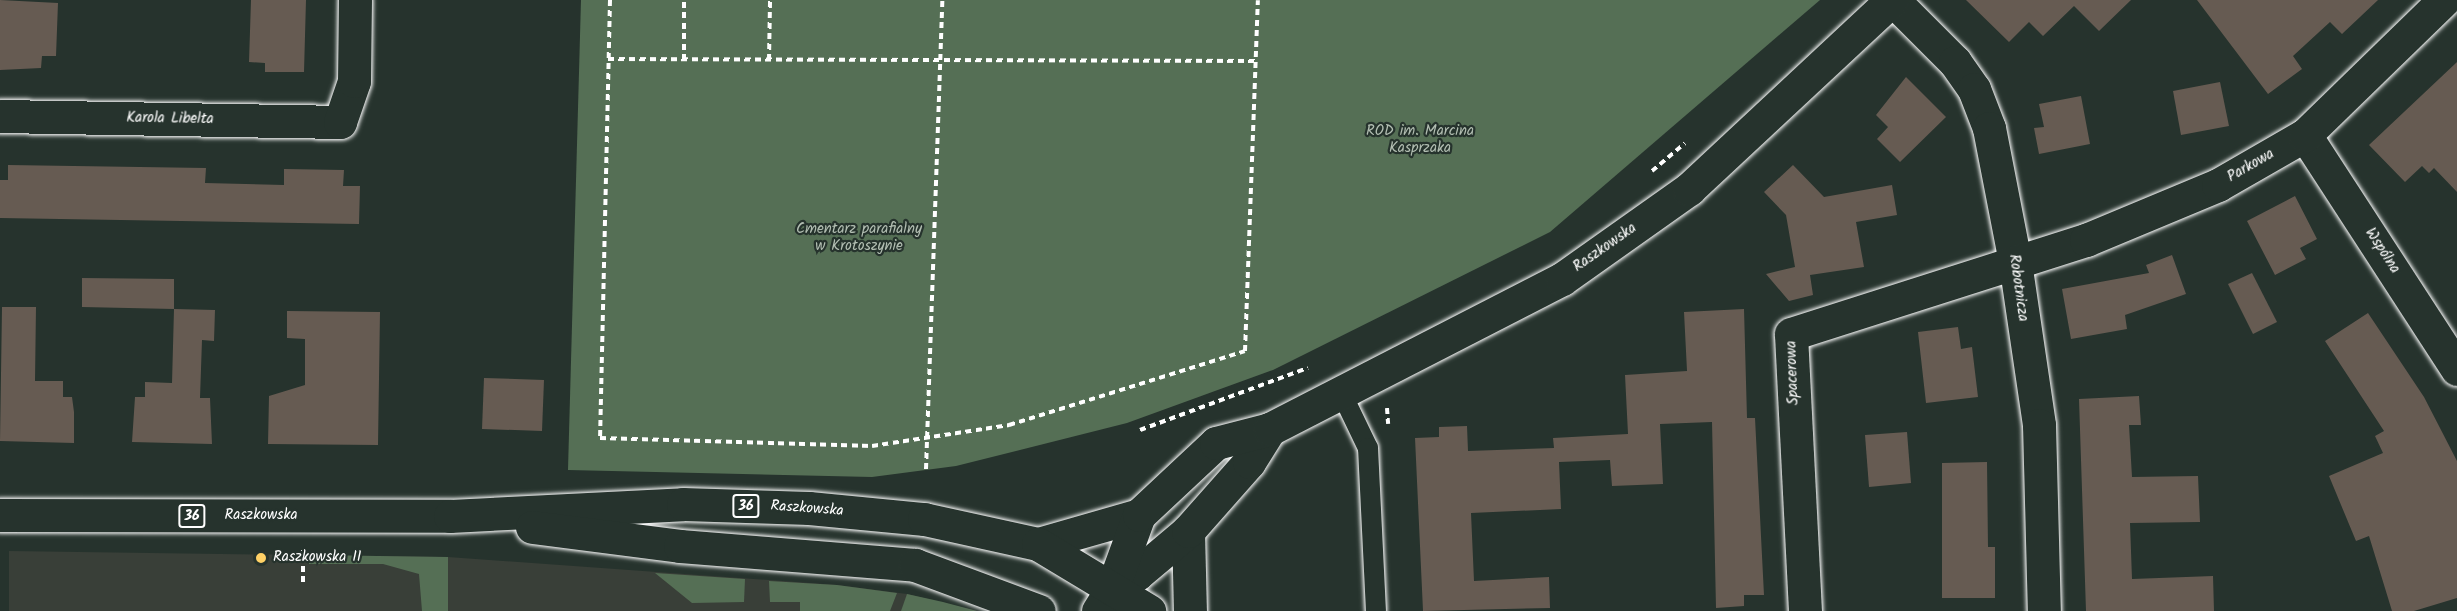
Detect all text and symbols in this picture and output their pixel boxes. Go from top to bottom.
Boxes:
street label: Karola Libelta [126,109,214,129]
park label: ROD im. Marcina Kasprzaka [1366,122,1474,157]
street label: Parkowa [2224,145,2278,187]
park label: Cmentarz parafialny w Krotoszynie [796,220,922,255]
street label: Raszkowska [1570,220,1640,276]
street label: Wspólna [2361,225,2403,277]
street label: Robotnicza [2004,253,2032,323]
street label: Spacerowa [1783,340,1803,406]
road number: 36 [731,495,761,517]
street label: Raszkowska [770,497,844,521]
road number: 36 [177,505,207,527]
street label: Raszkowska [224,507,298,525]
place label: Raszkowska II [273,549,361,567]
marker: Raszkowska II [254,551,268,565]

